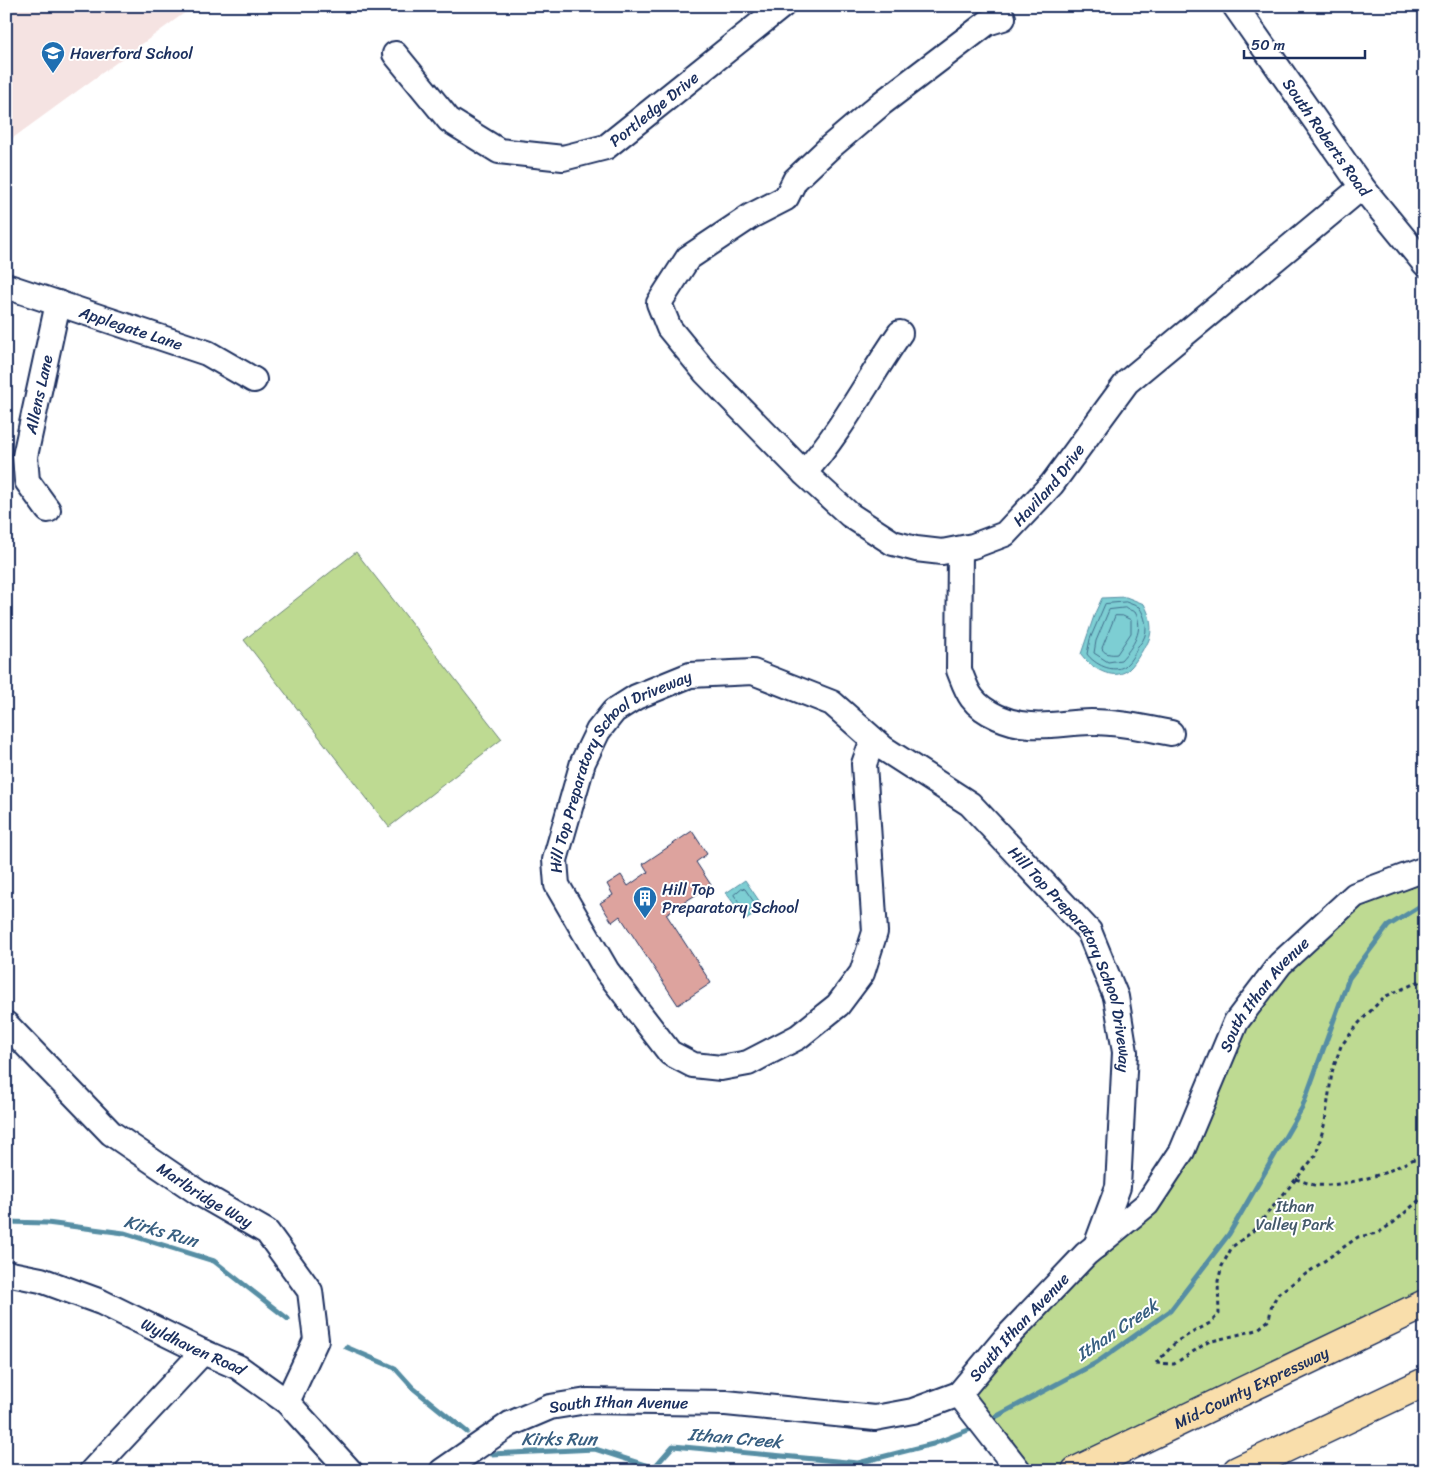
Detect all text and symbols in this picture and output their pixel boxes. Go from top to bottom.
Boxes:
scale bar [1244,28,1365,60]
text: 50 m [1251,32,1286,58]
place label: Haverford School [70,39,193,68]
school or university icon: Haverford School [40,40,66,74]
street label: Portledge Drive [602,64,706,155]
street label: South Roberts Road [1275,72,1379,204]
street label: Applegate Lane [74,297,187,359]
street label: Allens Lane [16,352,61,437]
street label: Haviland Drive [1005,437,1092,533]
street label: Hill Top Preparatory School Driveway [541,661,697,874]
street label: Hill Top Preparatory School Driveway [1001,839,1139,1074]
place label: Hill Top Preparatory School [662,875,799,922]
building icon: Hill Top Preparatory School [632,885,658,919]
street label: South Ithan Avenue [1211,929,1316,1057]
street label: Marlbridge Way [151,1154,259,1236]
park label: Ithan Valley Park [1256,1192,1335,1239]
water label: Kirks Run [120,1205,204,1257]
street label: South Ithan Avenue [961,1265,1077,1388]
water label: Ithan Creek [1068,1289,1167,1370]
street label: Wyldhaven Road [136,1310,253,1384]
street label: Mid-County Expressway [1169,1338,1334,1437]
street label: South Ithan Avenue [547,1387,689,1422]
water label: Ithan Creek [686,1418,786,1458]
water label: Kirks Run [521,1423,599,1455]

